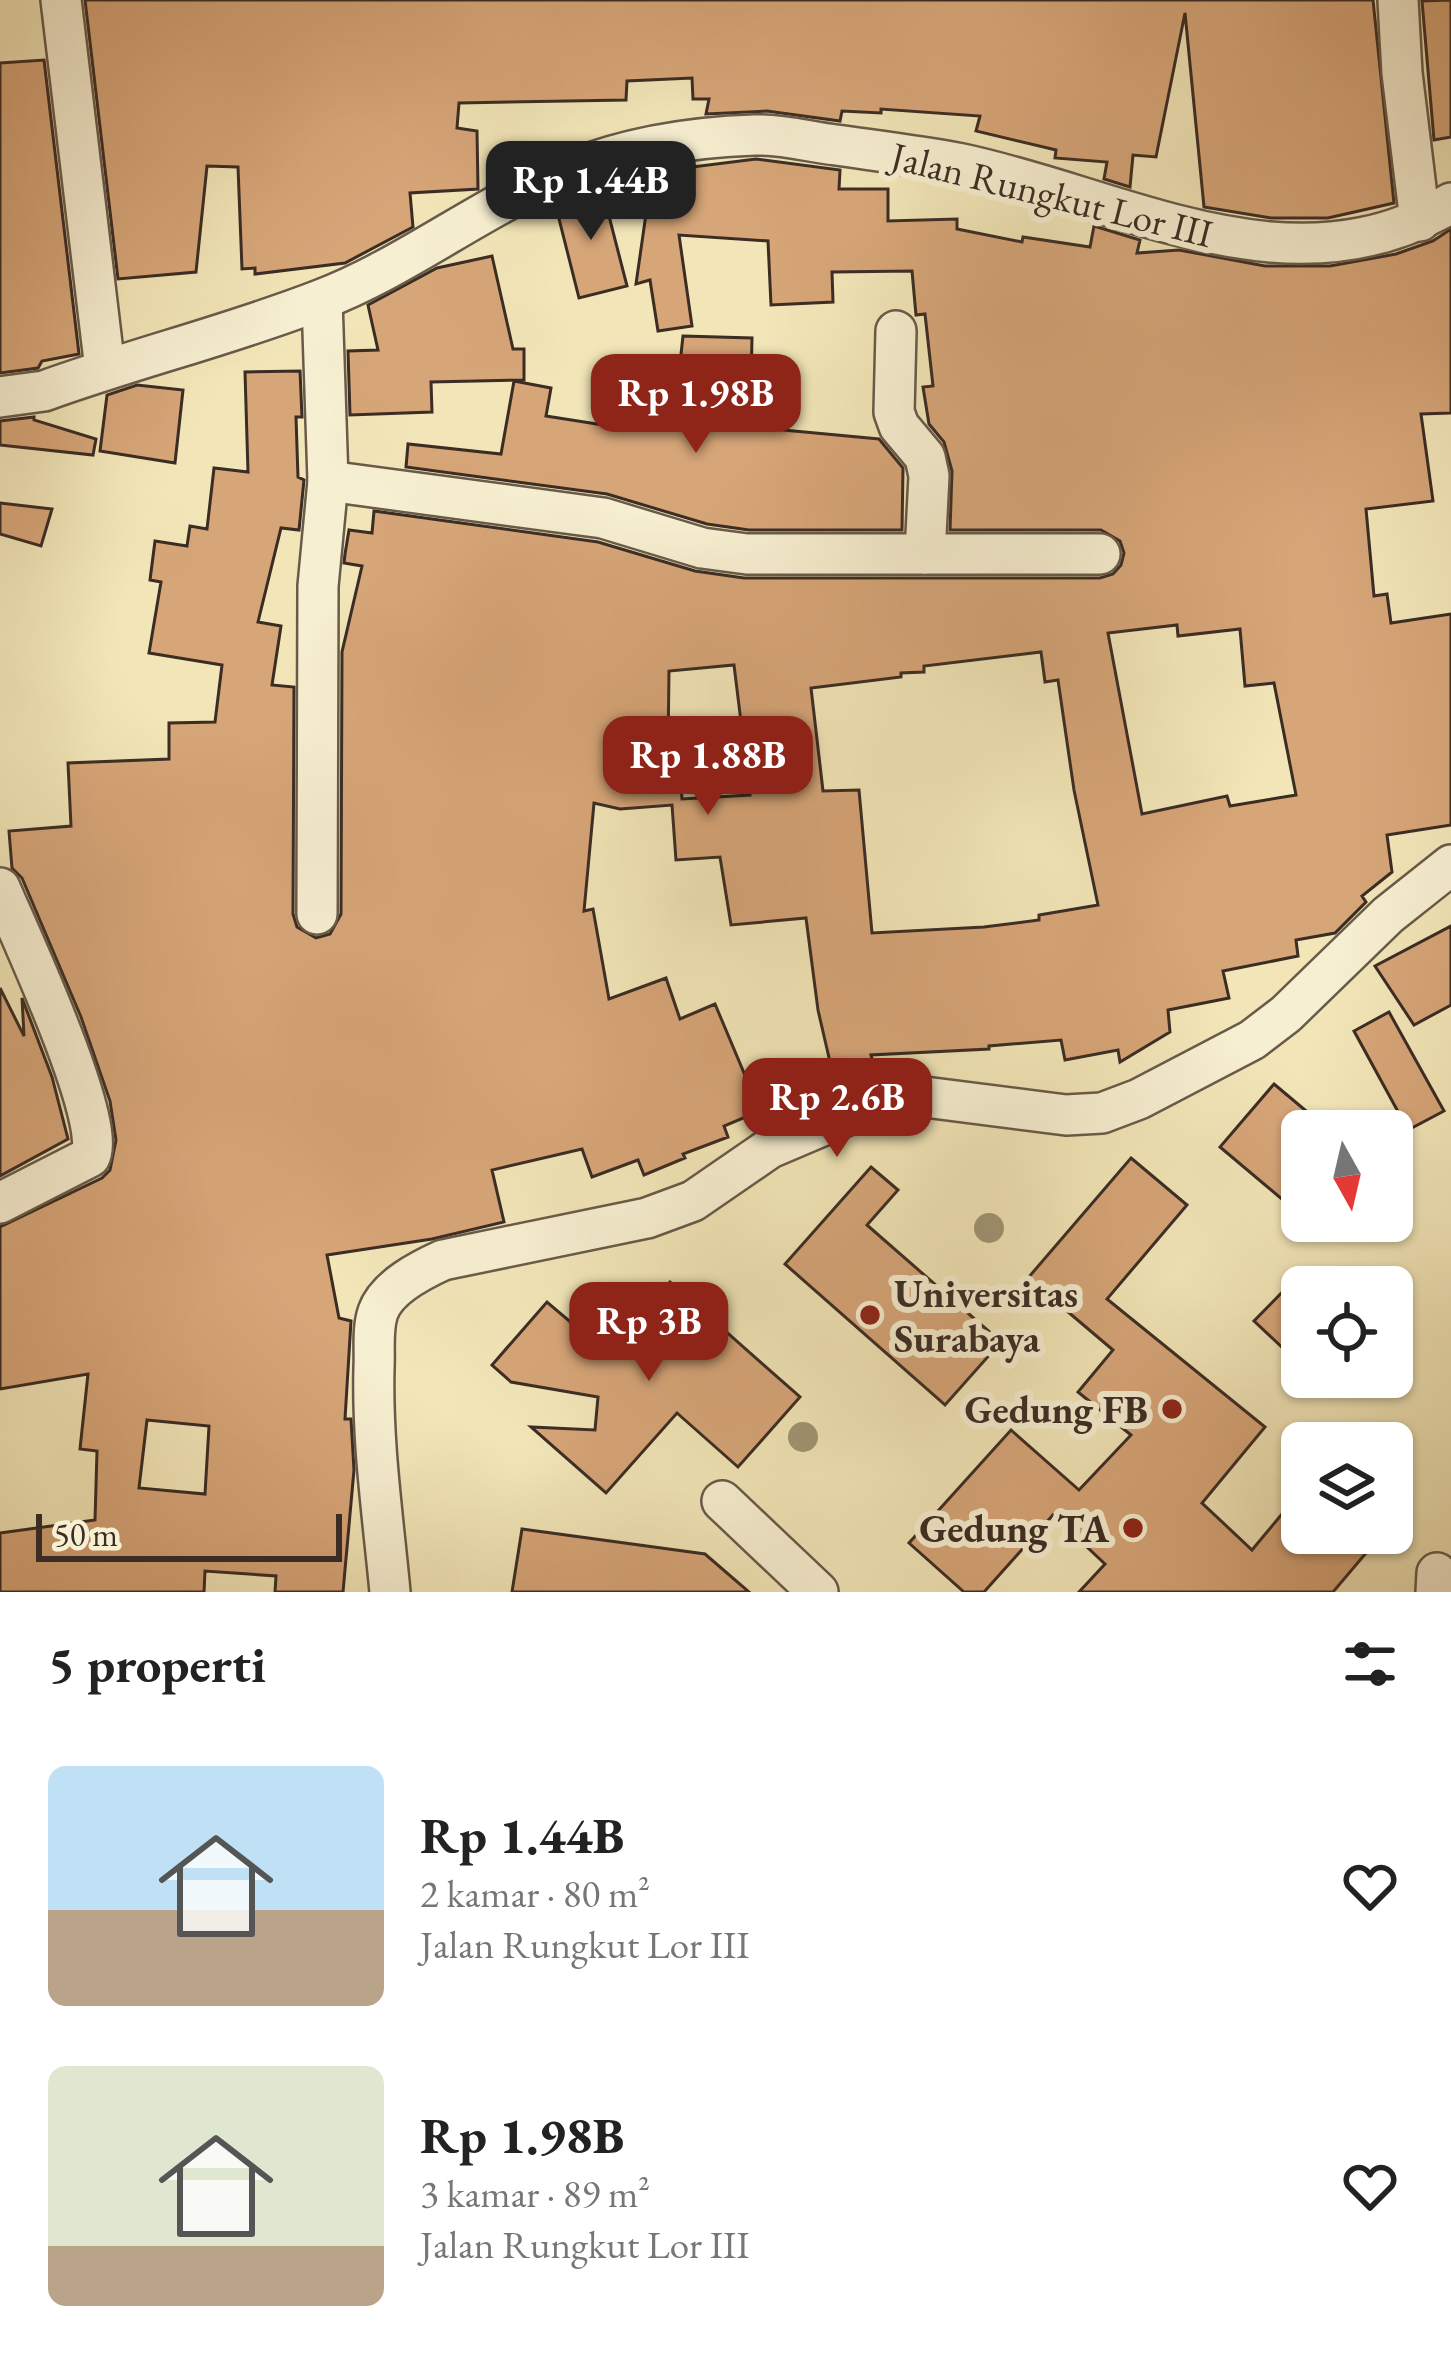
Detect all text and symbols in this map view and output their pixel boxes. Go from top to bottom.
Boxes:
street label: Jalan Rungkut Lor III [883,129,1218,259]
pin: Rp 1.44B [467,141,715,243]
text: Rp 1.44B [513,154,669,205]
pin: Rp 1.98B [572,354,820,456]
text: Rp 1.98B [618,367,774,418]
pin: Rp 1.88B [584,716,832,818]
text: Rp 1.88B [630,729,786,780]
pin: Rp 2.6B [726,1058,948,1160]
text: Rp 2.6B [769,1071,905,1122]
north arrow [1281,1110,1413,1242]
map controls [1281,1110,1413,1554]
button: locate [1281,1266,1413,1398]
place label: Universitas Surabaya [894,1268,1078,1364]
pin: Rp 3B [565,1282,733,1384]
text: Rp 3B [596,1295,702,1346]
marker: Universitas Surabaya [857,1302,883,1328]
place label: Gedung FB [965,1384,1148,1435]
marker: Gedung FB [1159,1396,1185,1422]
button: layers [1281,1422,1413,1554]
place label: Gedung TA [919,1503,1110,1554]
scale bar [36,1508,342,1561]
text: 50 m [54,1513,118,1556]
marker: Gedung TA [1120,1515,1146,1541]
text: 5 properti [48,1631,266,1697]
icon: filters [1337,1631,1403,1697]
text: Rp 1.44B [420,1802,624,1868]
icon: home [144,1814,288,1958]
icon: heart [1337,1853,1403,1919]
text: 2 kamar · 80 m² [420,1868,650,1919]
text: Jalan Rungkut Lor III [420,1919,750,1970]
text: Rp 1.98B [420,2102,624,2168]
icon: home [144,2114,288,2258]
icon: heart [1337,2153,1403,2219]
text: 3 kamar · 89 m² [420,2168,650,2219]
text: Jalan Rungkut Lor III [420,2219,750,2270]

